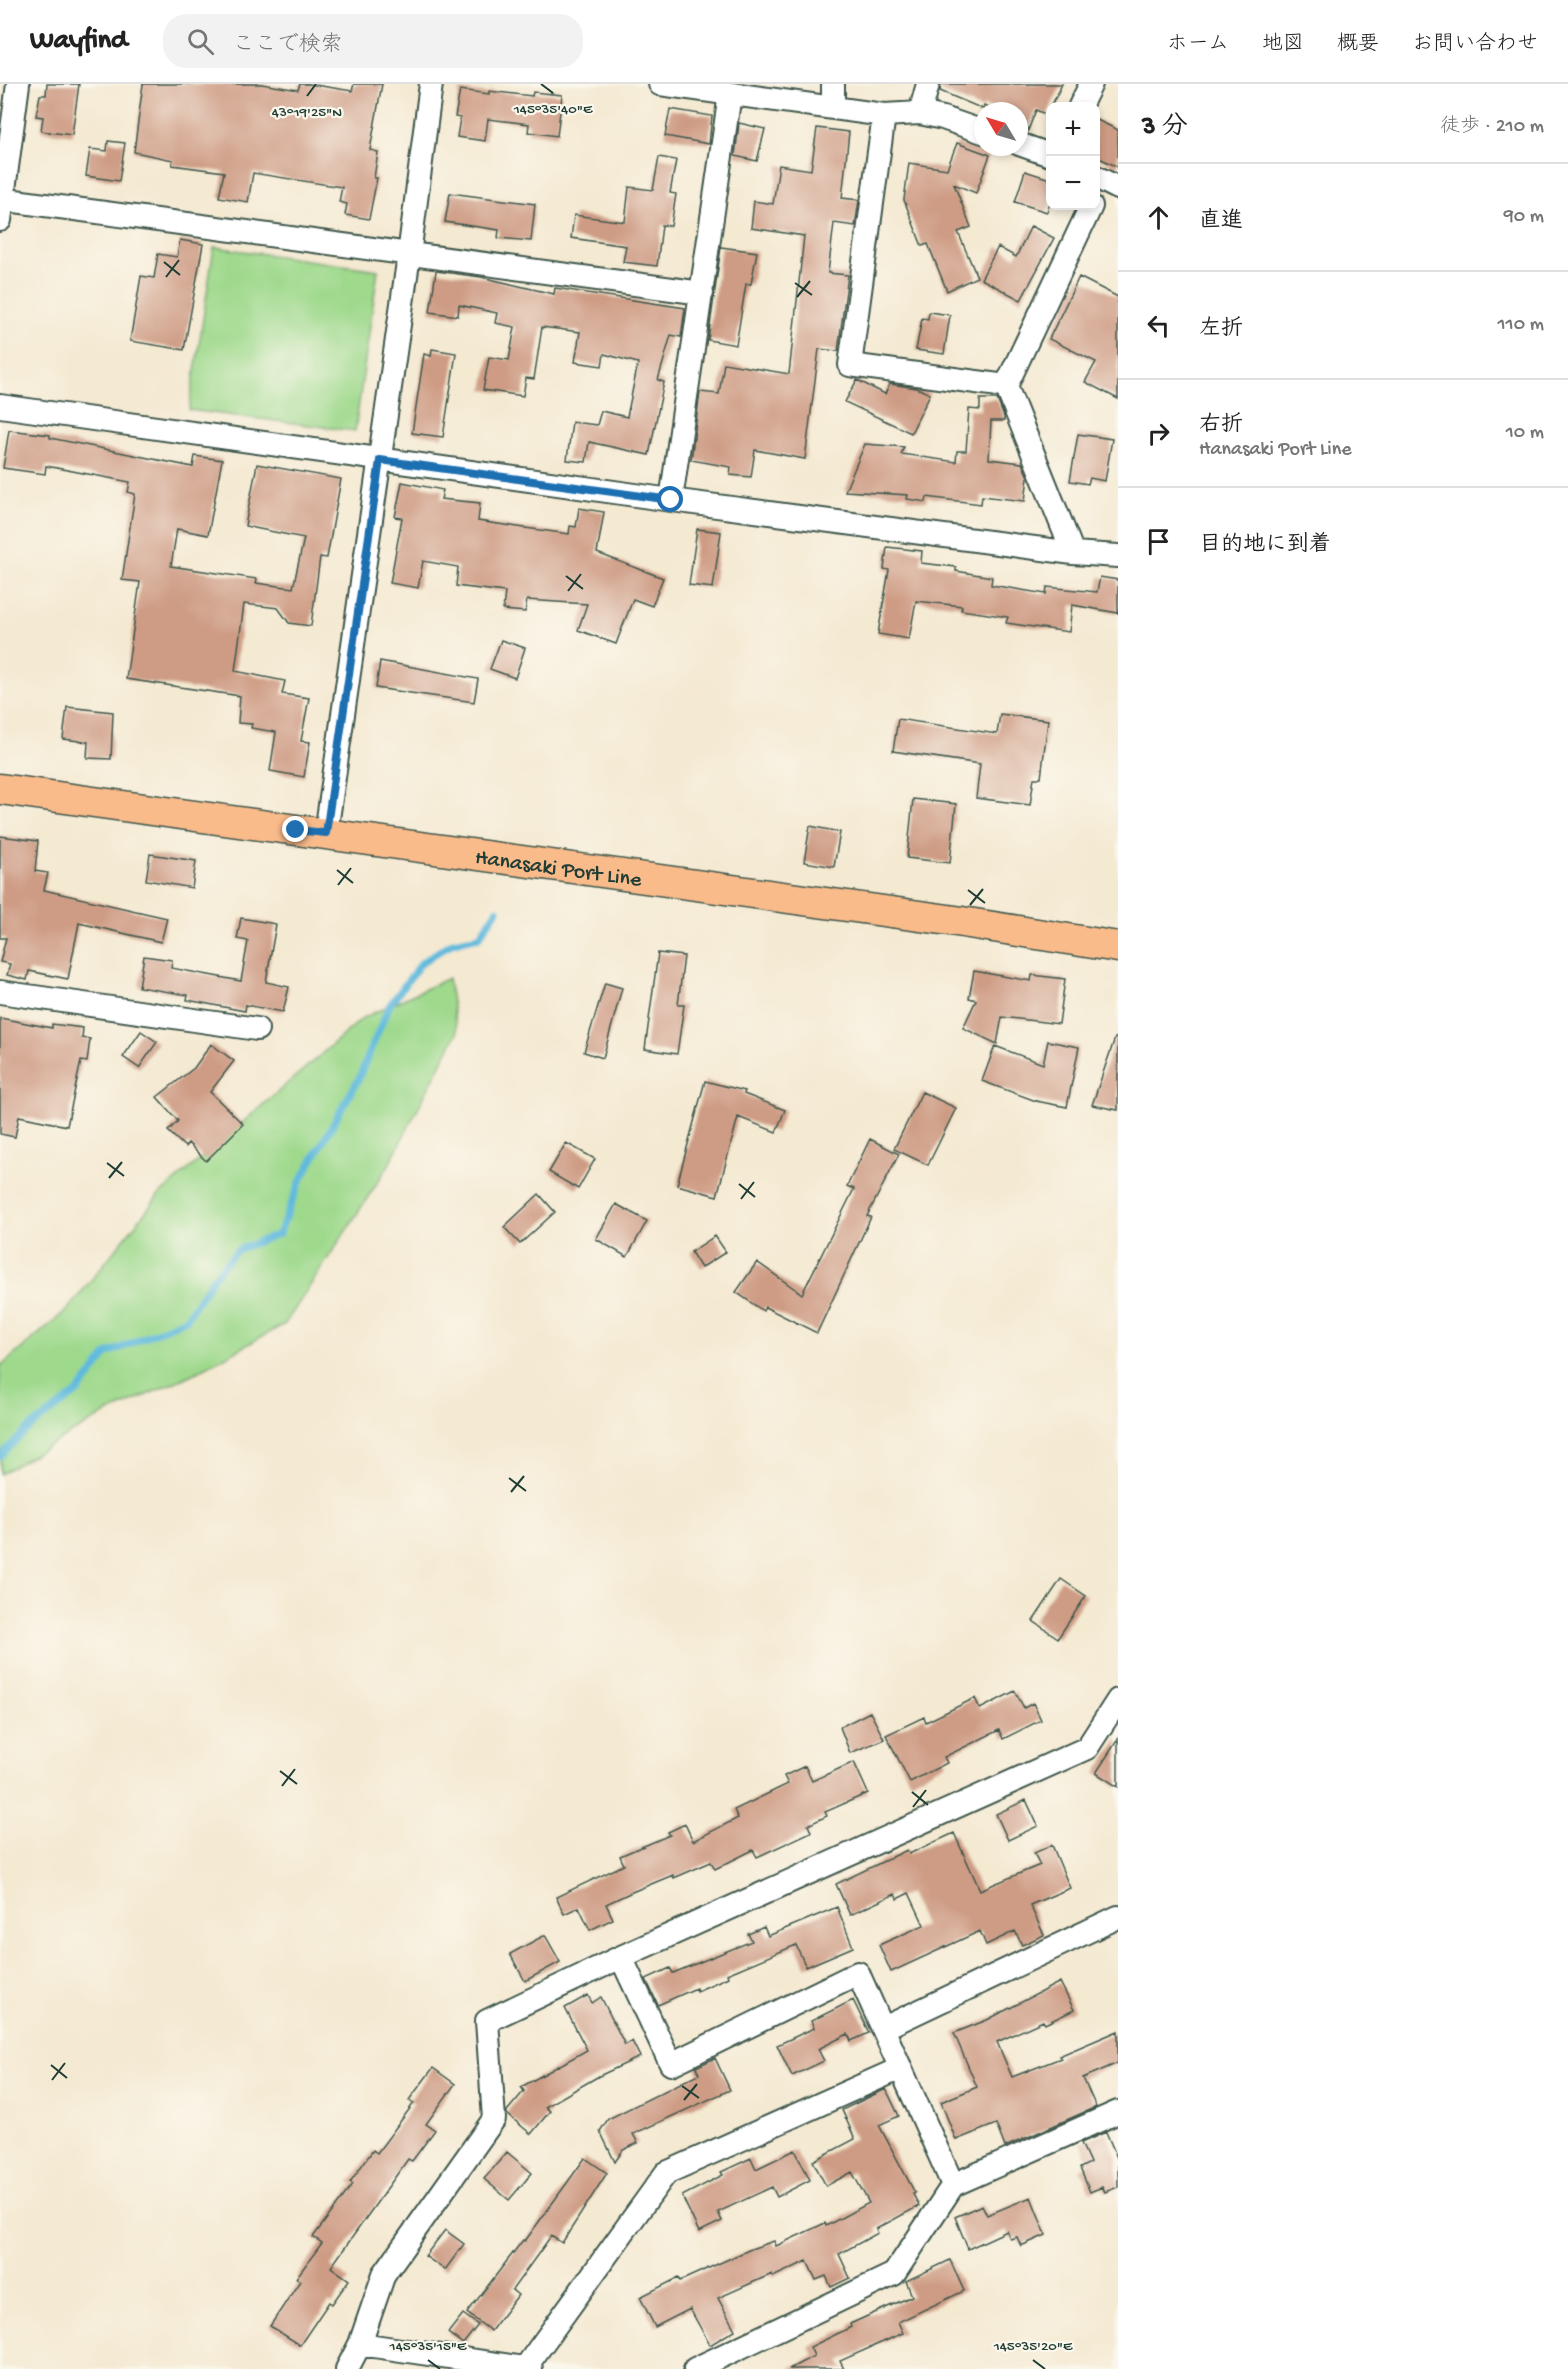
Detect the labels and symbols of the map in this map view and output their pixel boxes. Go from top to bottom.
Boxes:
text: 145°35'40"E [513,101,593,119]
north arrow [974,102,1028,156]
text: 43°19'25"N [272,104,342,122]
route start [657,486,683,512]
route end [282,816,308,842]
street label: Hanasaki Port Line [473,846,644,895]
text: 145°35'15"E [389,2338,467,2356]
text: 145°35'20"E [993,2338,1073,2356]

